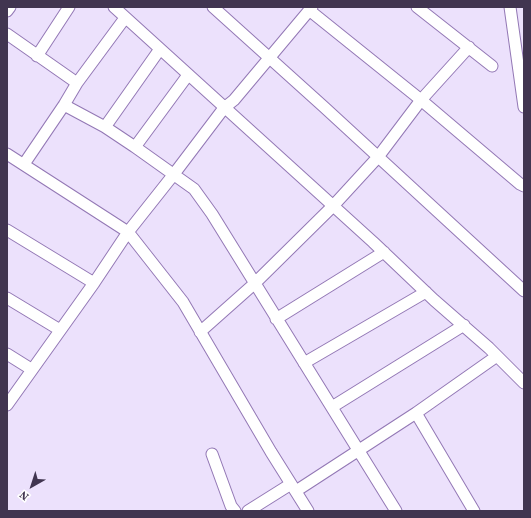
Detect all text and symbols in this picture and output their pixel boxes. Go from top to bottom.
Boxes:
north arrow [12,466,52,506]
text: N [16,487,32,504]

